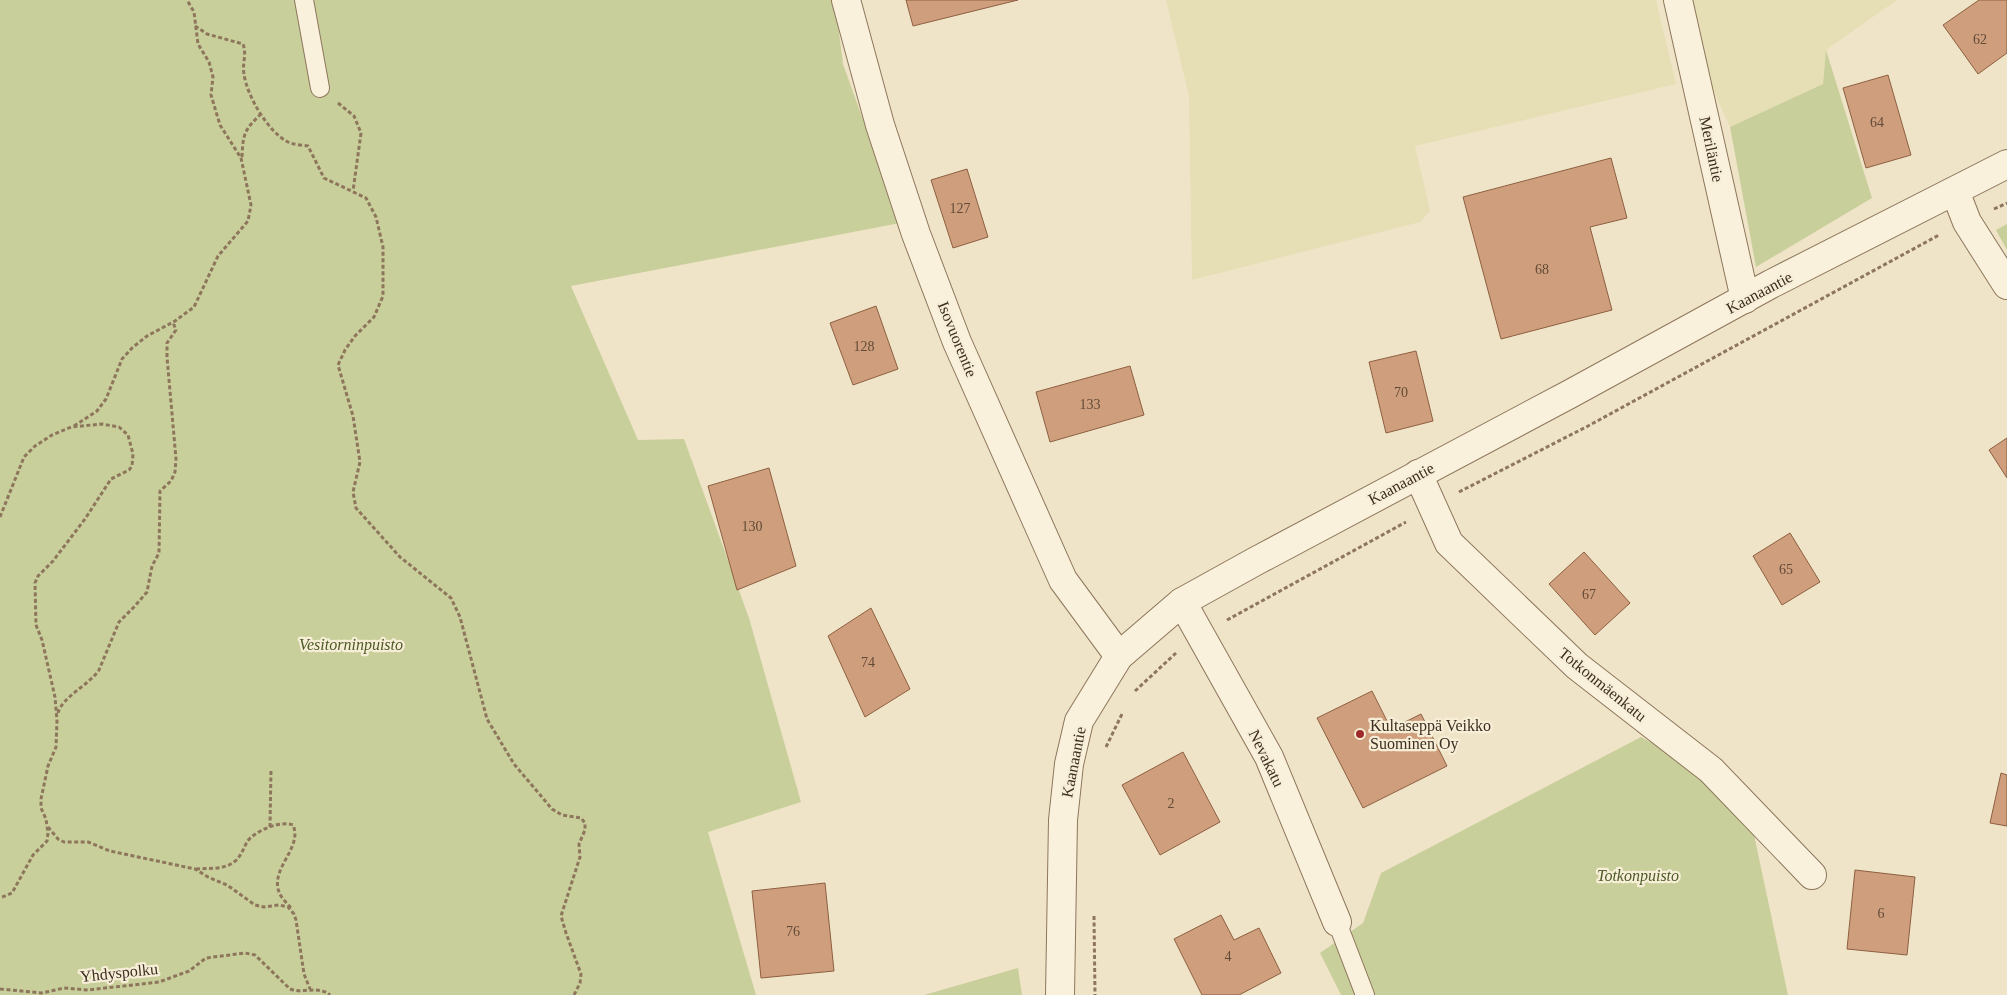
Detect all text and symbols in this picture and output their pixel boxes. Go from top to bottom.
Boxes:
house number: 62 [1973,32,1987,47]
street label: Meriläntie [1696,115,1727,183]
house number: 64 [1870,115,1884,130]
house number: 127 [950,201,971,216]
house number: 68 [1535,262,1549,277]
street label: Kaanaantie [1723,268,1795,317]
street label: Isovuorentie [935,299,980,379]
house number: 128 [854,339,875,354]
house number: 70 [1394,385,1408,400]
house number: 133 [1080,397,1101,412]
street label: Kaanaantie [1365,459,1437,508]
house number: 130 [742,519,763,534]
house number: 65 [1779,562,1793,577]
house number: 67 [1582,587,1596,602]
park label: Vesitorninpuisto [299,636,403,654]
street label: Totkonmäenkatu [1556,644,1650,725]
house number: 74 [861,655,875,670]
place label: Kultaseppä Veikko Suominen Oy [1370,717,1491,753]
street label: Kaanaantie [1058,725,1089,799]
street label: Nevakatu [1245,727,1288,789]
marker: Kultaseppä Veikko Suominen Oy [1354,728,1366,740]
house number: 2 [1168,796,1175,811]
park label: Totkonpuisto [1597,867,1679,885]
house number: 6 [1878,906,1885,921]
house number: 76 [786,924,800,939]
house number: 4 [1225,949,1232,964]
street label: Yhdyspolku [79,960,159,986]

